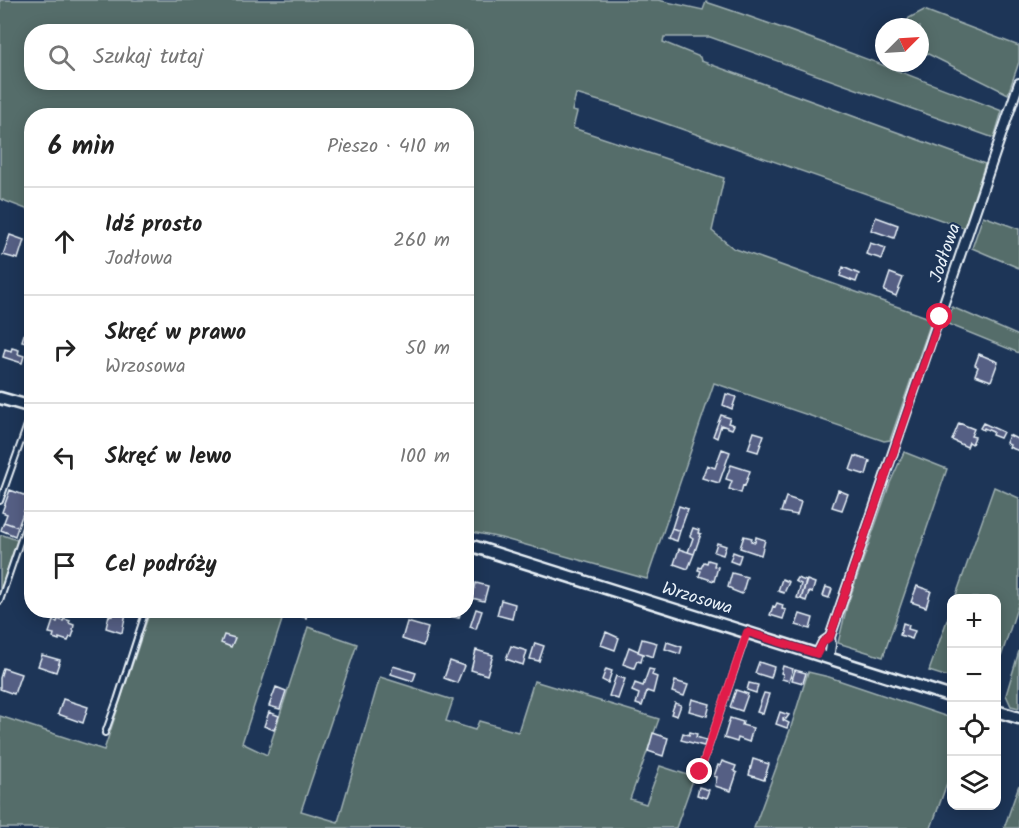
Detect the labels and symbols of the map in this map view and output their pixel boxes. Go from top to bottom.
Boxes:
north arrow [875,18,929,72]
street label: Jodłowa [922,220,970,286]
route start [926,303,952,329]
street label: Wrzosowa [658,575,736,623]
route end [686,758,712,784]

